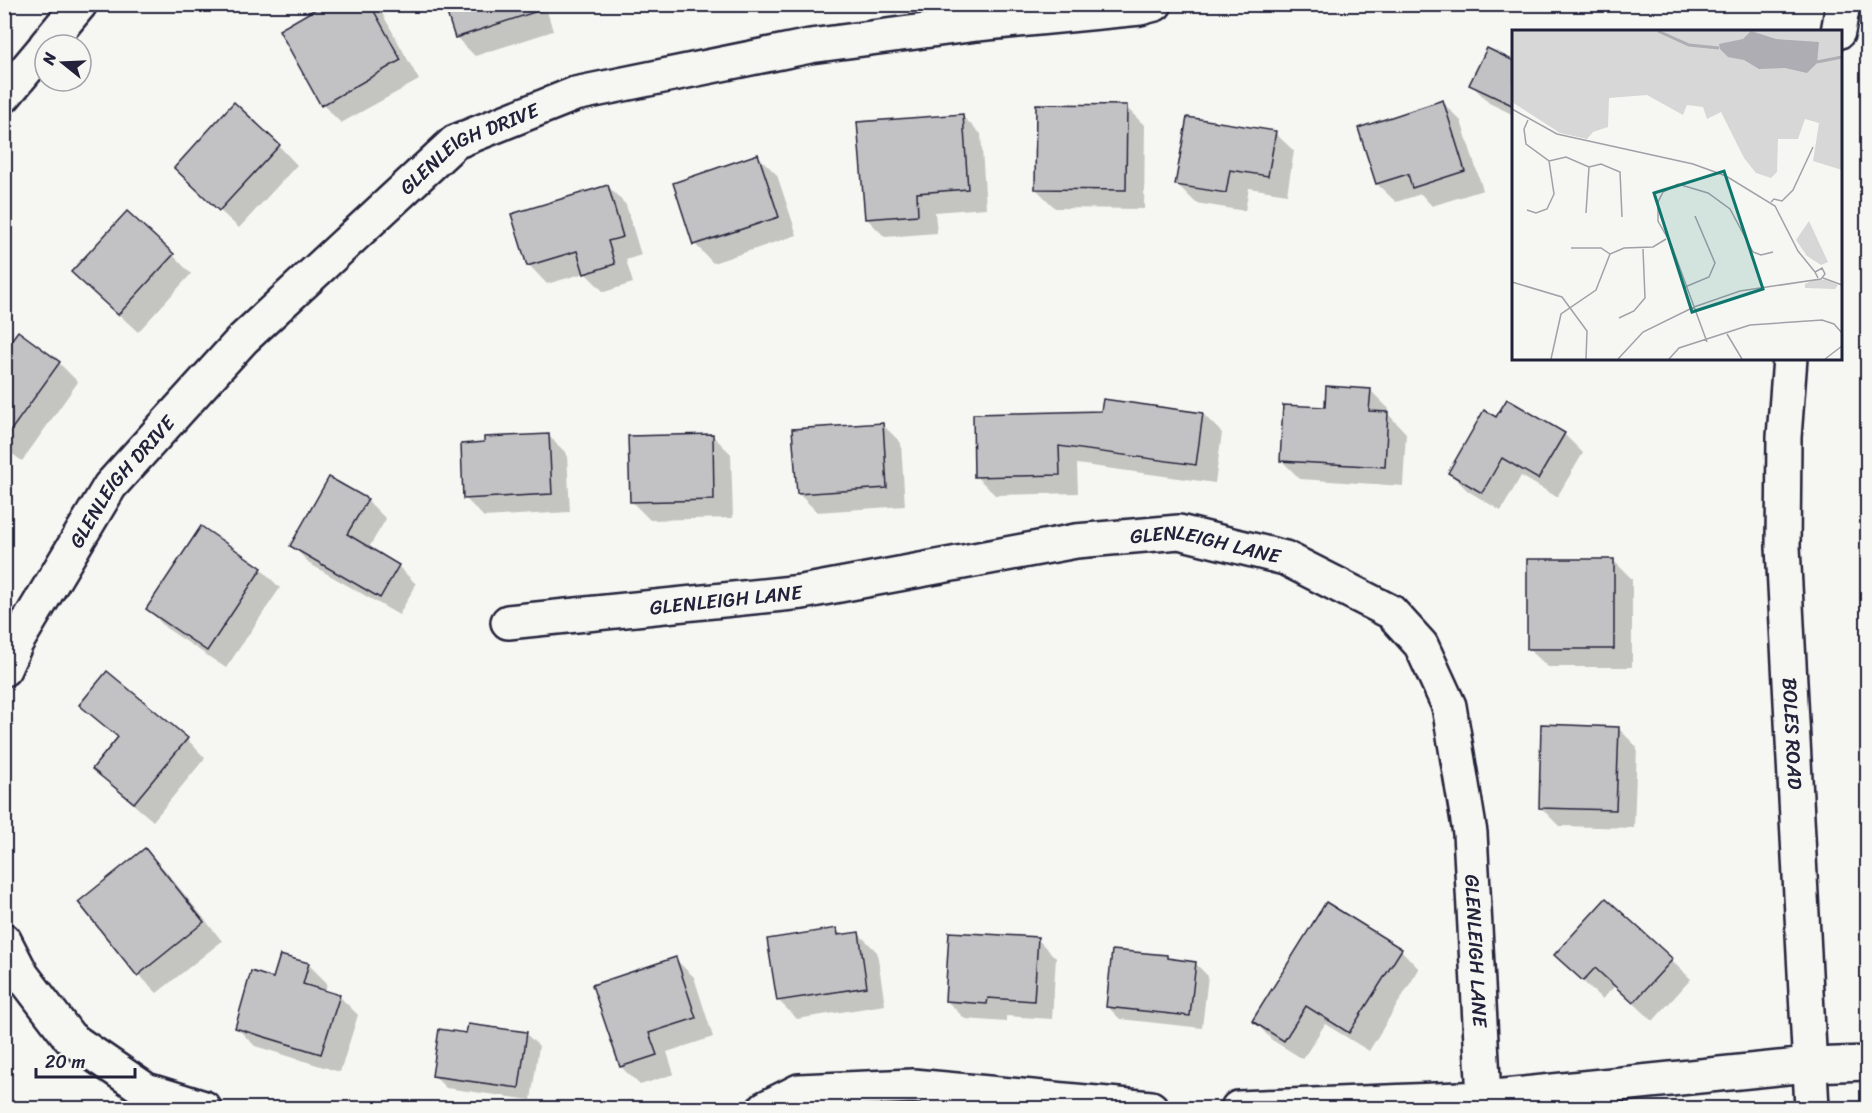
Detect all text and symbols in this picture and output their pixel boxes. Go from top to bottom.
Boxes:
inset map [1512,30,1842,360]
north arrow [33,33,93,93]
text: N [33,48,65,69]
street label: GLENLEIGH DRIVE [391,92,546,203]
street label: GLENLEIGH DRIVE [59,406,185,555]
street label: GLENLEIGH LANE [1129,514,1286,574]
street label: GLENLEIGH LANE [648,574,806,625]
street label: BOLES ROAD [1772,677,1813,790]
street label: GLENLEIGH LANE [1455,873,1498,1030]
scale bar [36,1041,135,1079]
text: 20 m [45,1046,85,1078]

